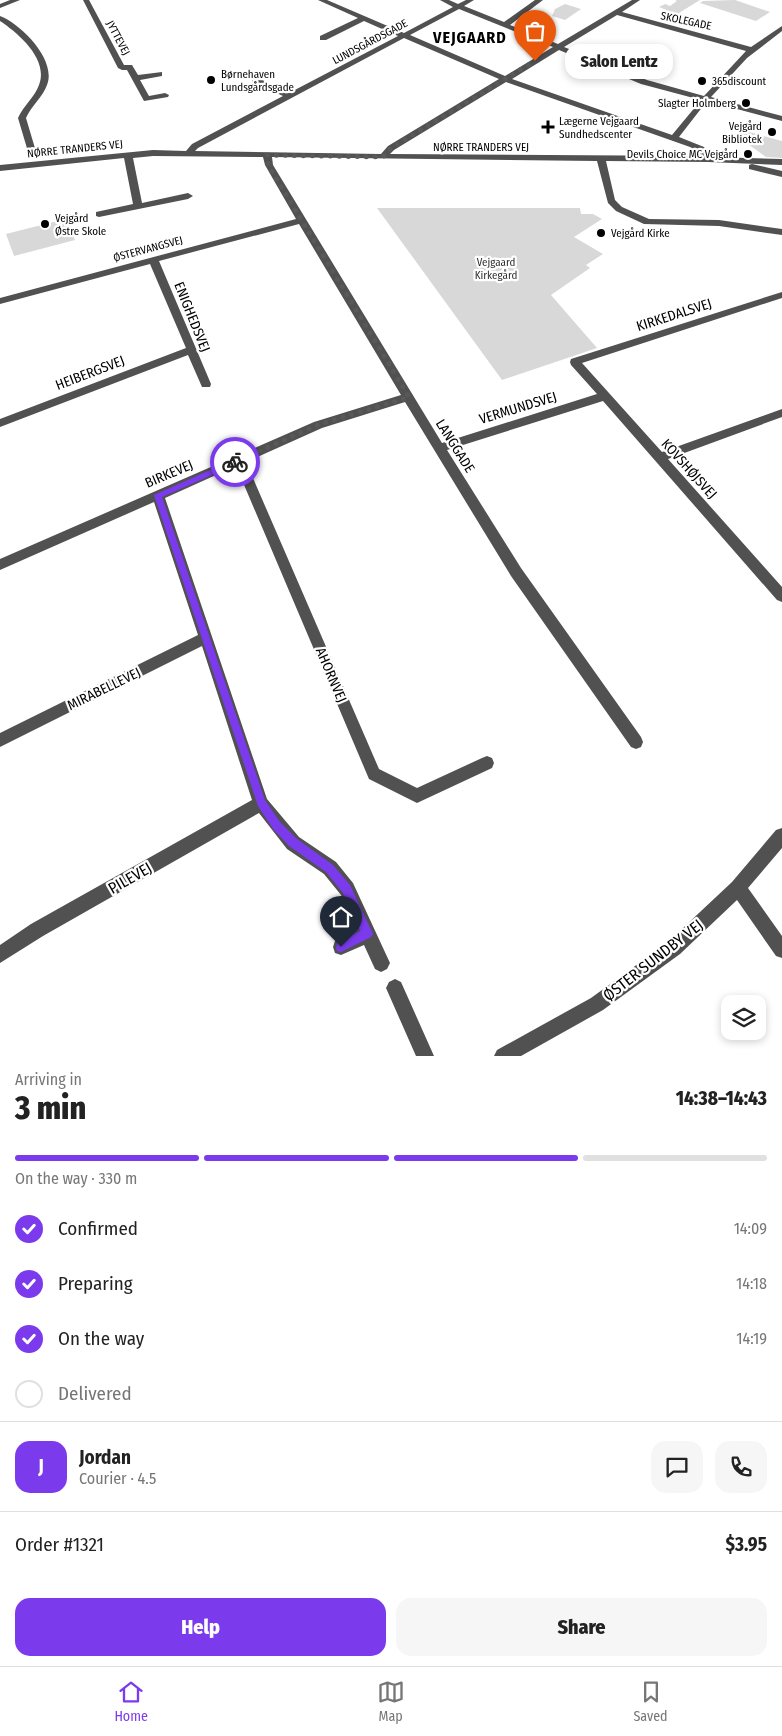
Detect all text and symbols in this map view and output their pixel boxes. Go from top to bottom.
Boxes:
street label: SKOLEGADE [659,9,713,33]
pin [514,10,556,61]
street label: LUNDSGÅRDSGADE [330,16,410,67]
icon: bag [521,17,549,45]
street label: JYTTEVEJ [103,18,133,58]
district label: VEJGAARD [432,28,507,47]
callout: Salon Lentz [565,44,672,78]
text: Salon Lentz [580,52,658,71]
place label: Børnehaven Lundsgårdsgade [221,68,294,94]
marker: Børnehaven Lundsgårdsgade [205,74,217,86]
marker: 365discount [696,75,708,87]
place label: 365discount [712,75,767,88]
place label: Slagter Holmberg [658,97,737,110]
marker: Slagter Holmberg [740,97,752,109]
place label: Lægerne Vejgaard Sundhedscenter [559,115,639,141]
marker: Lægerne Vejgaard Sundhedscenter [541,120,555,134]
place label: Vejgård Bibliotek [722,120,763,146]
marker: Vejgård Bibliotek [766,126,778,138]
street label: NØRRE TRANDERS VEJ [27,138,123,160]
street label: NØRRE TRANDERS VEJ [433,141,529,154]
place label: Devils Choice MC Vejgård [627,148,738,161]
marker: Devils Choice MC Vejgård [742,148,754,160]
place label: Vejgård Østre Skole [55,212,106,238]
marker: Vejgård Østre Skole [39,218,51,230]
marker: Vejgård Kirke [595,227,607,239]
place label: Vejgård Kirke [611,227,670,240]
street label: ØSTERVANGSVEJ [112,233,184,265]
park label: Vejgaard Kirkegård [475,256,517,282]
street label: ENIGHEDSVEJ [170,279,214,355]
street label: KIRKEDALSVEJ [634,295,714,335]
street label: HEIBERGSVEJ [53,352,127,394]
street label: VERMUNDSVEJ [477,388,559,428]
street label: LANGGADE [432,416,478,476]
street label: KOVSHØJSVEJ [658,435,720,503]
courier [210,437,260,487]
icon: bike [221,448,249,476]
street label: BIRKEVEJ [143,456,195,492]
street label: AHORNVEJ [312,645,350,705]
street label: MIRABELLEVEJ [65,664,143,714]
street label: PILEVEJ [105,858,155,898]
pin [320,896,362,947]
icon: home [327,903,355,931]
street label: ØSTER SUNDBY VEJ [599,915,707,1005]
map controls [721,995,766,1040]
button: layers [721,995,766,1040]
text: Arriving in [15,1070,82,1089]
text: 14:38–14:43 [676,1087,767,1110]
text: 3 min [15,1089,86,1127]
text: On the way · 330 m [15,1169,137,1188]
icon: check [15,1215,43,1243]
text: Confirmed [58,1217,138,1240]
text: 14:09 [734,1219,767,1238]
icon: check [15,1270,43,1298]
text: Preparing [58,1272,133,1295]
text: 14:18 [736,1274,767,1293]
icon: check [15,1325,43,1353]
text: On the way [58,1327,144,1350]
text: 14:19 [736,1329,767,1348]
text: Delivered [58,1382,132,1405]
button: chat [651,1441,703,1493]
button: phone [715,1441,767,1493]
text: Jordan [79,1446,131,1469]
text: J [38,1455,44,1478]
text: Courier · 4.5 [79,1469,156,1488]
text: Order #1321 [15,1533,104,1556]
text: $3.95 [725,1533,767,1556]
button: Help [15,1598,386,1656]
button: Share [396,1598,767,1656]
tab: Home [114,1678,148,1725]
tab: Map [377,1678,405,1725]
tab: Saved [633,1678,668,1725]

